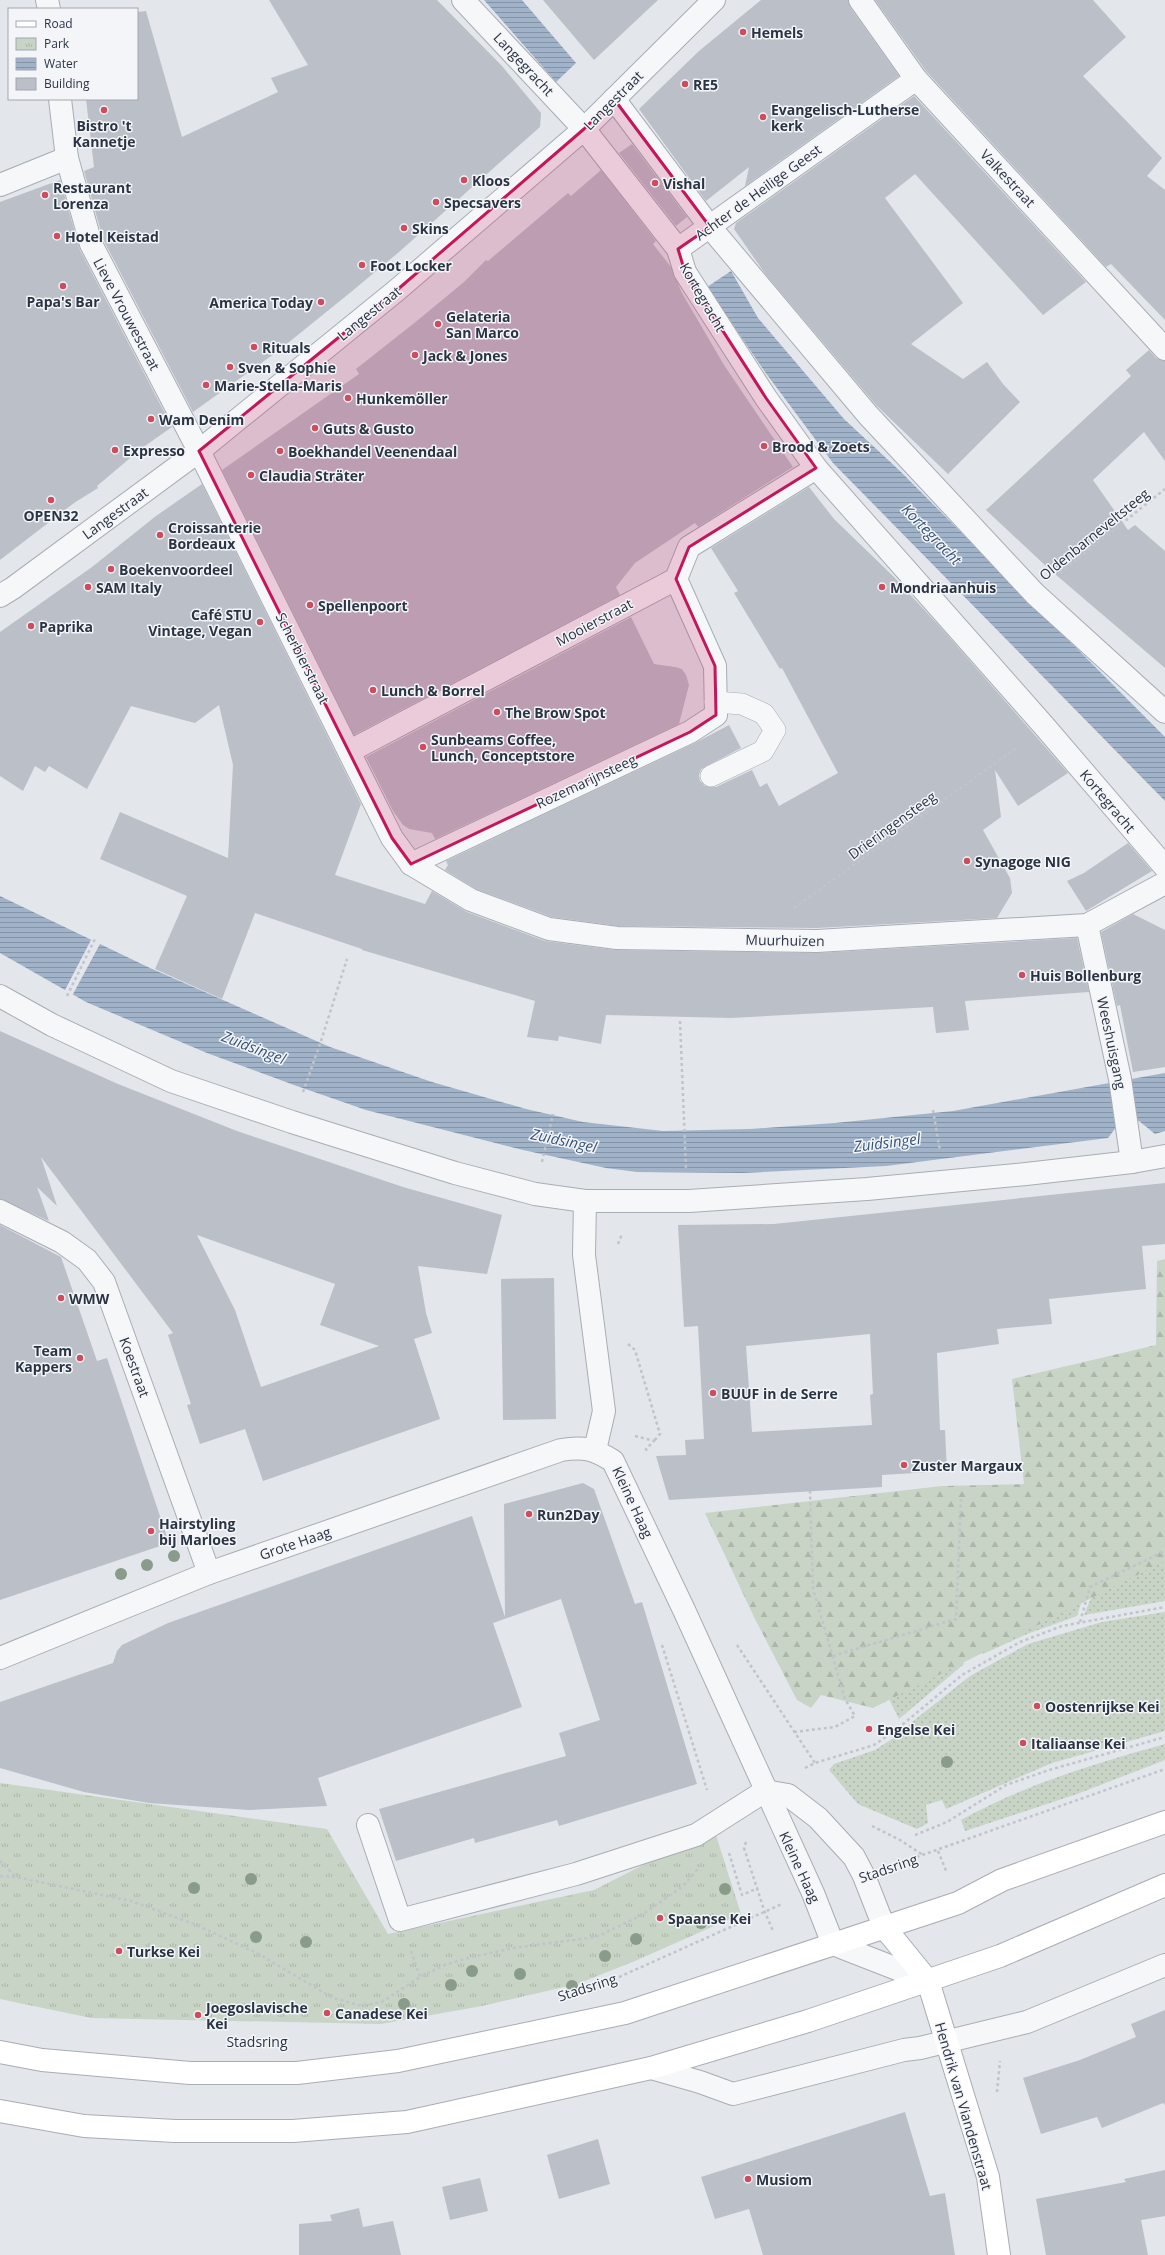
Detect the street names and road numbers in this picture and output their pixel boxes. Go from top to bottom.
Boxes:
street label: Langegracht [490,28,558,100]
street label: Langestraat [579,66,647,134]
street label: Achter de Heilige Geest [691,140,825,244]
street label: Valkestraat [976,145,1040,211]
street label: Lieve Vrouwestraat [89,254,165,374]
street label: Kortegracht [676,259,730,335]
street label: Langestraat [333,281,405,345]
street label: Langestraat [78,483,152,543]
street label: Oldenbarneveltsteeg [1035,483,1153,584]
street label: Mooierstraat [552,594,636,650]
street label: Scherbierstraat [272,609,334,707]
street label: Rozemarijnsteeg [533,749,640,813]
street label: Kortegracht [1076,765,1140,837]
street label: Drieringensteeg [844,786,940,863]
street label: Muurhuizen [745,930,825,950]
street label: Weeshuisgang [1093,995,1131,1091]
street label: Koestraat [115,1334,155,1400]
street label: Kleine Haag [608,1463,658,1541]
street label: Grote Haag [257,1522,334,1564]
street label: Kleine Haag [775,1828,825,1906]
street label: Stadsring [856,1849,920,1887]
street label: Stadsring [555,1968,619,2005]
street label: Hendrik van Viandenstraat [931,2020,997,2192]
street label: Stadsring [226,2032,288,2051]

